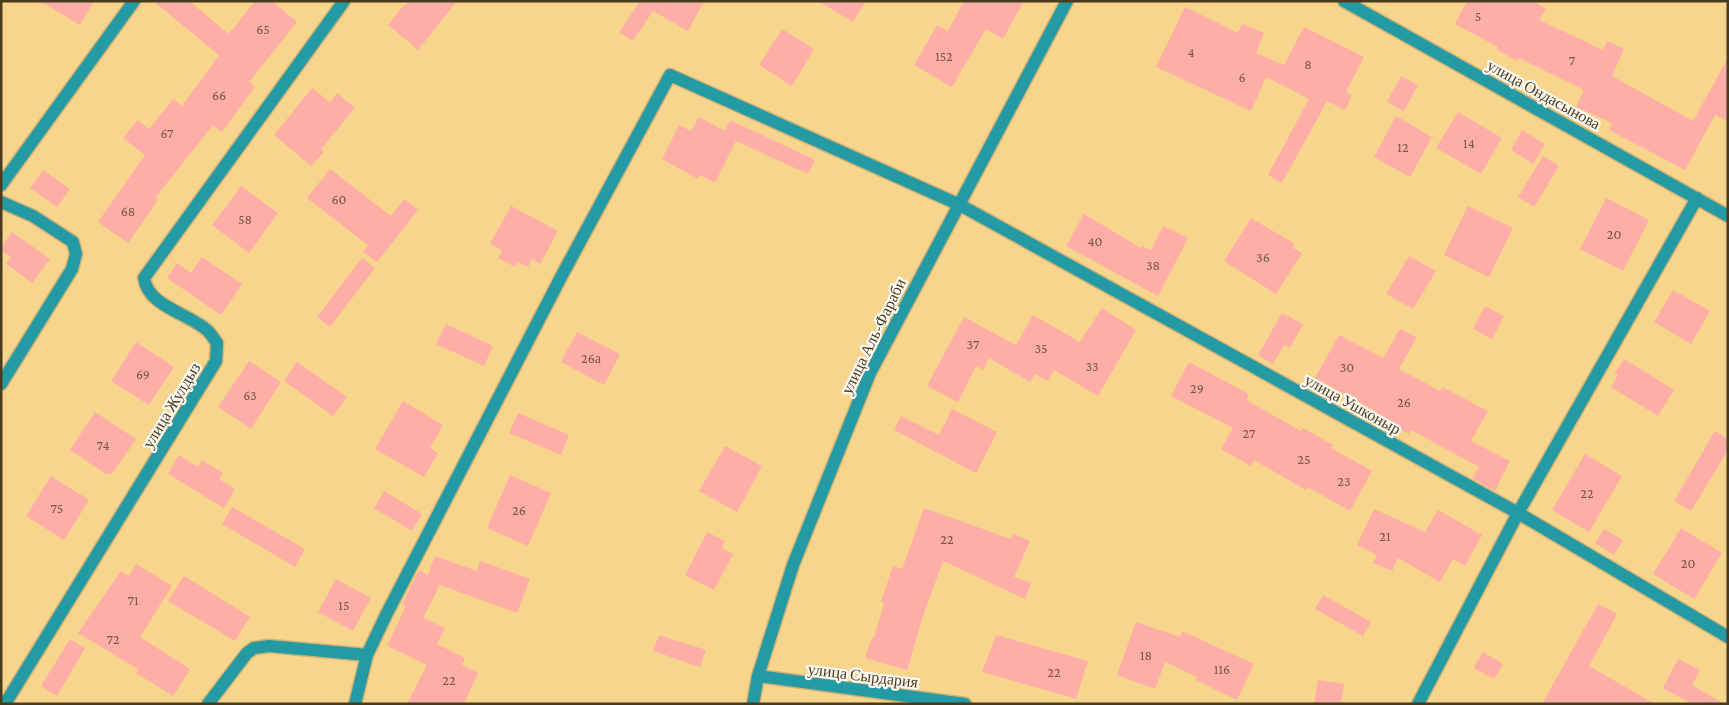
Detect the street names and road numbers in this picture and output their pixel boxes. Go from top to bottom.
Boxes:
street label: улица Ондасынова [1484,56,1603,133]
street label: улица Аль-Фараби [838,275,910,397]
street label: улица Жулдыз [139,359,204,452]
street label: улица Ушконыр [1301,371,1404,439]
street label: улица Сырдария [807,660,920,692]

